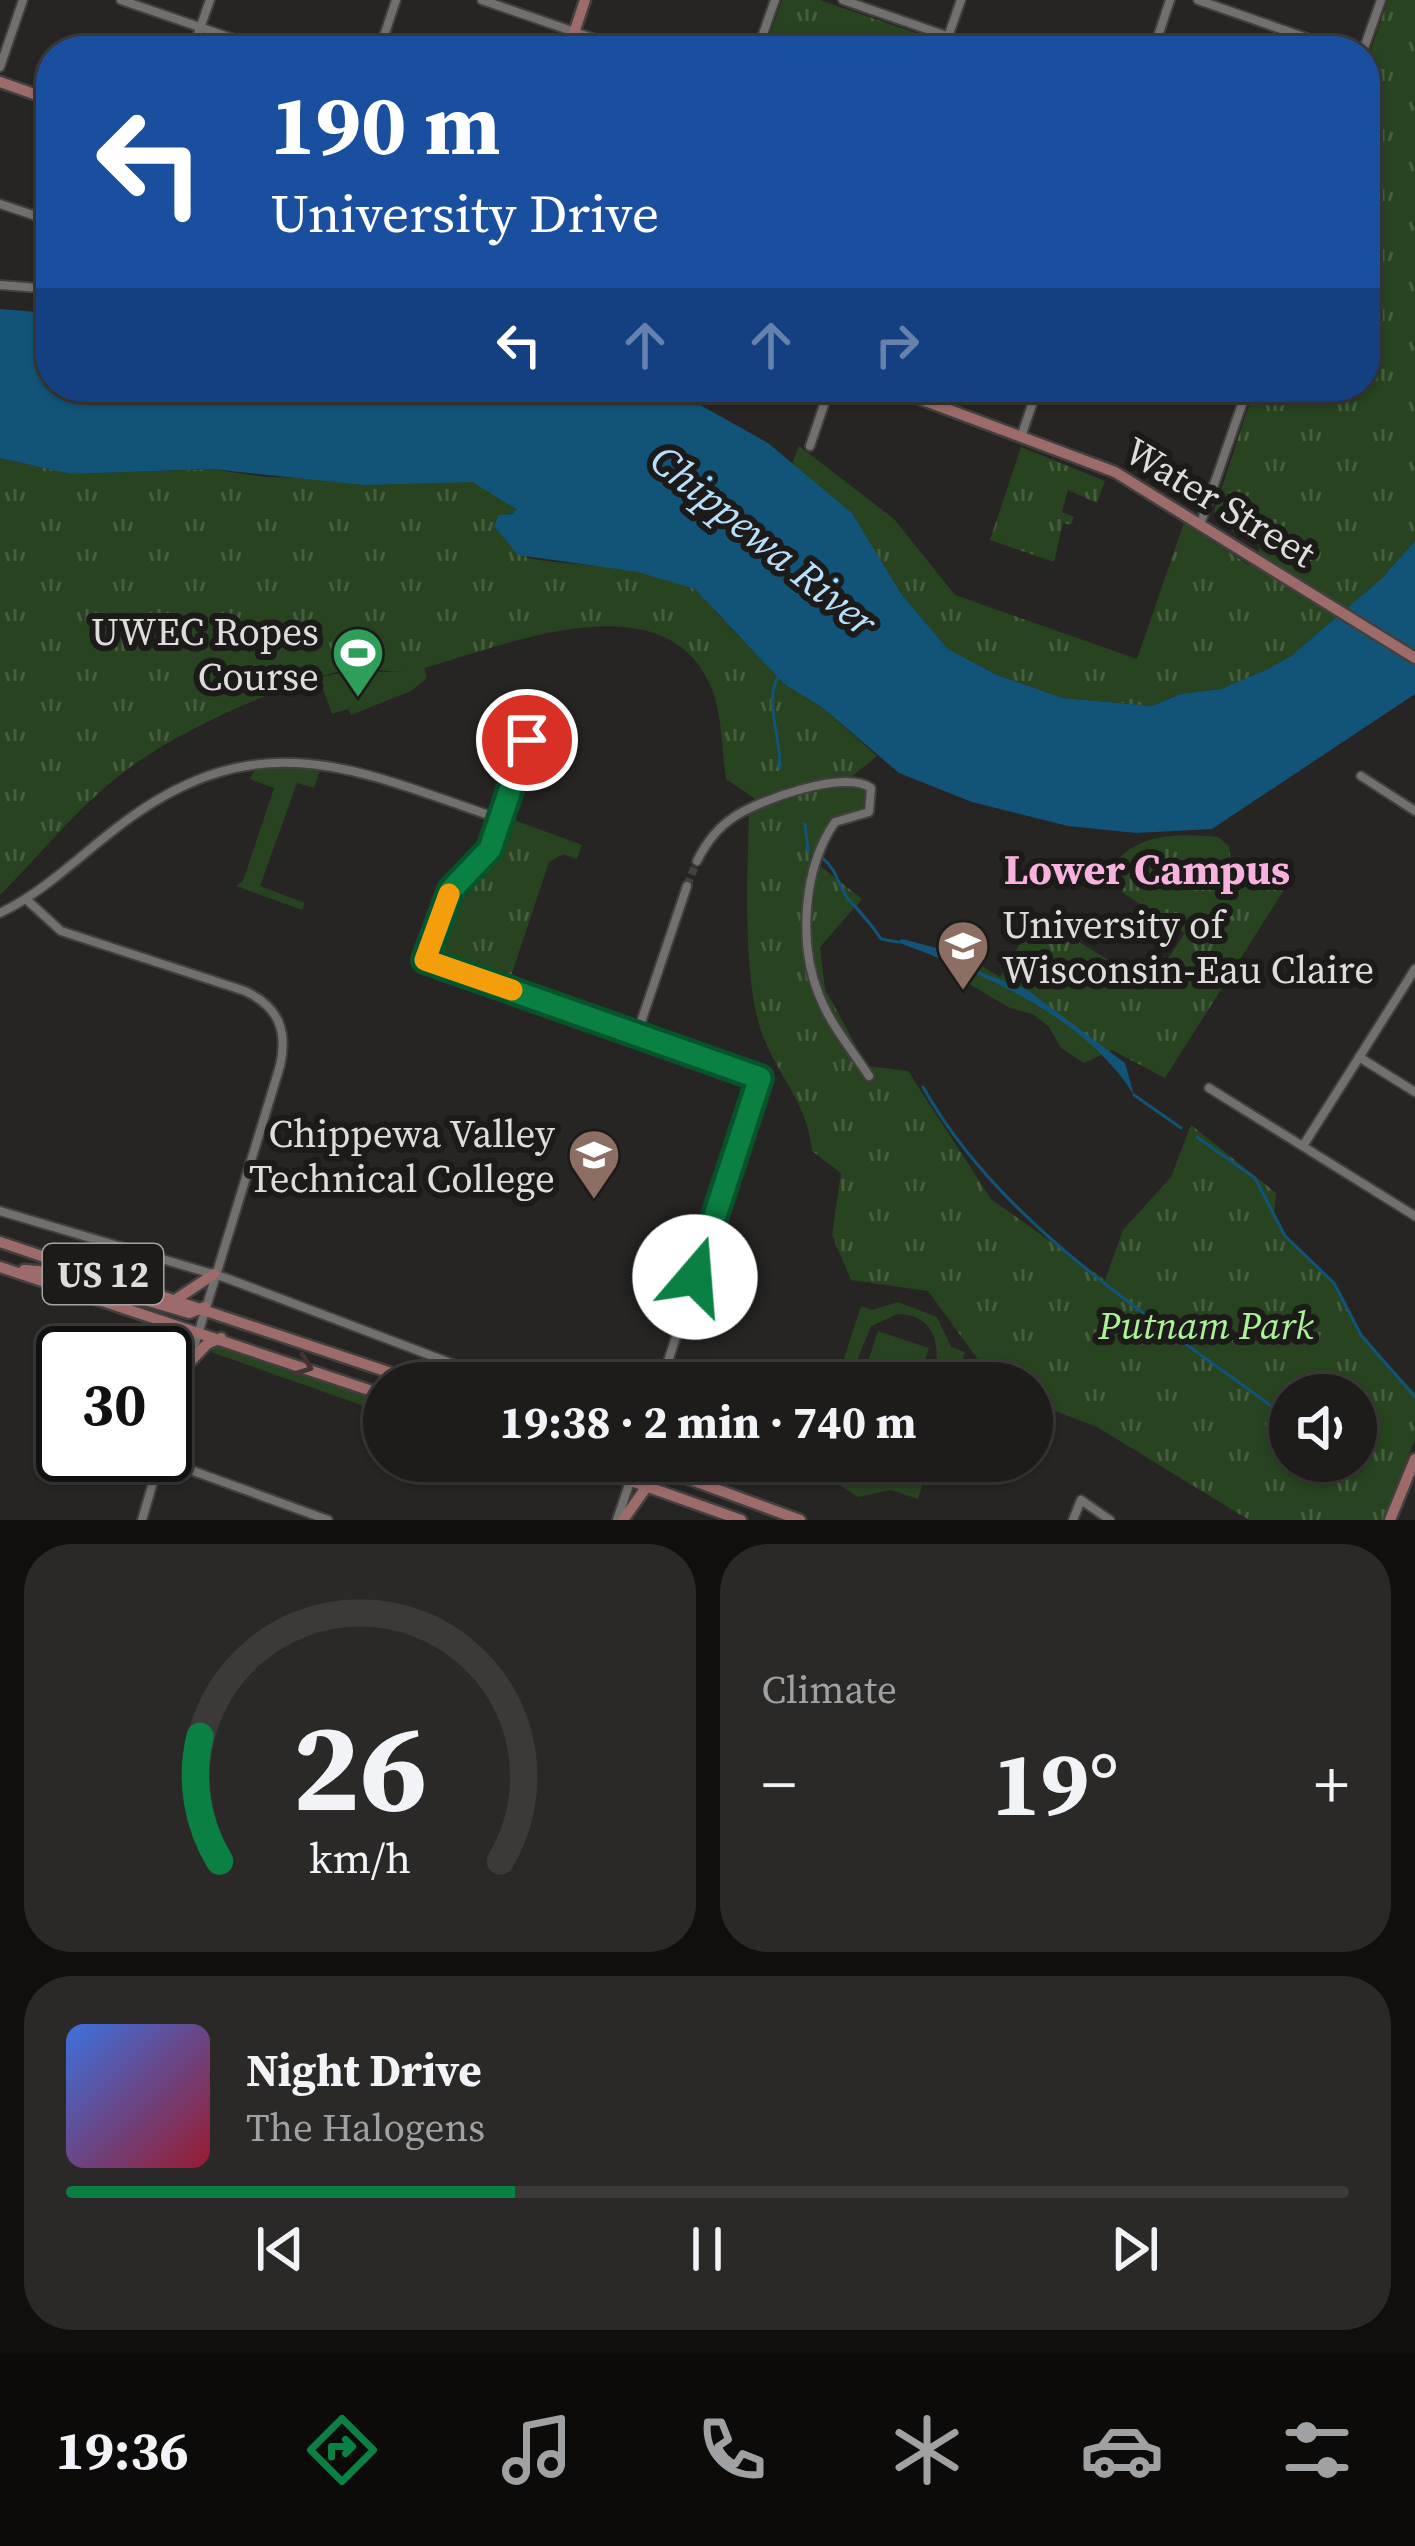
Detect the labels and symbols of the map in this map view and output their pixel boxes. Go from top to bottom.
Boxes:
street label: Water Street [1115,424,1325,580]
water label: Chippewa River [638,431,891,650]
place label: UWEC Ropes Course [91,605,319,703]
sports icon: UWEC Ropes Course [330,625,386,699]
pin [476,689,578,791]
district label: Lower Campus [1004,840,1290,898]
place label: University of Wisconsin-Eau Claire [1002,898,1374,996]
school or university icon: University of Wisconsin-Eau Claire [935,918,991,992]
place label: Chippewa Valley Technical College [249,1107,555,1205]
school or university icon: Chippewa Valley Technical College [566,1127,622,1201]
position arrow [632,1214,758,1340]
road number: US 12 [43,1244,163,1304]
park label: Putnam Park [1097,1299,1314,1352]
speed limit sign: 30 [36,1326,192,1482]
one-way arrow [292,1352,313,1377]

